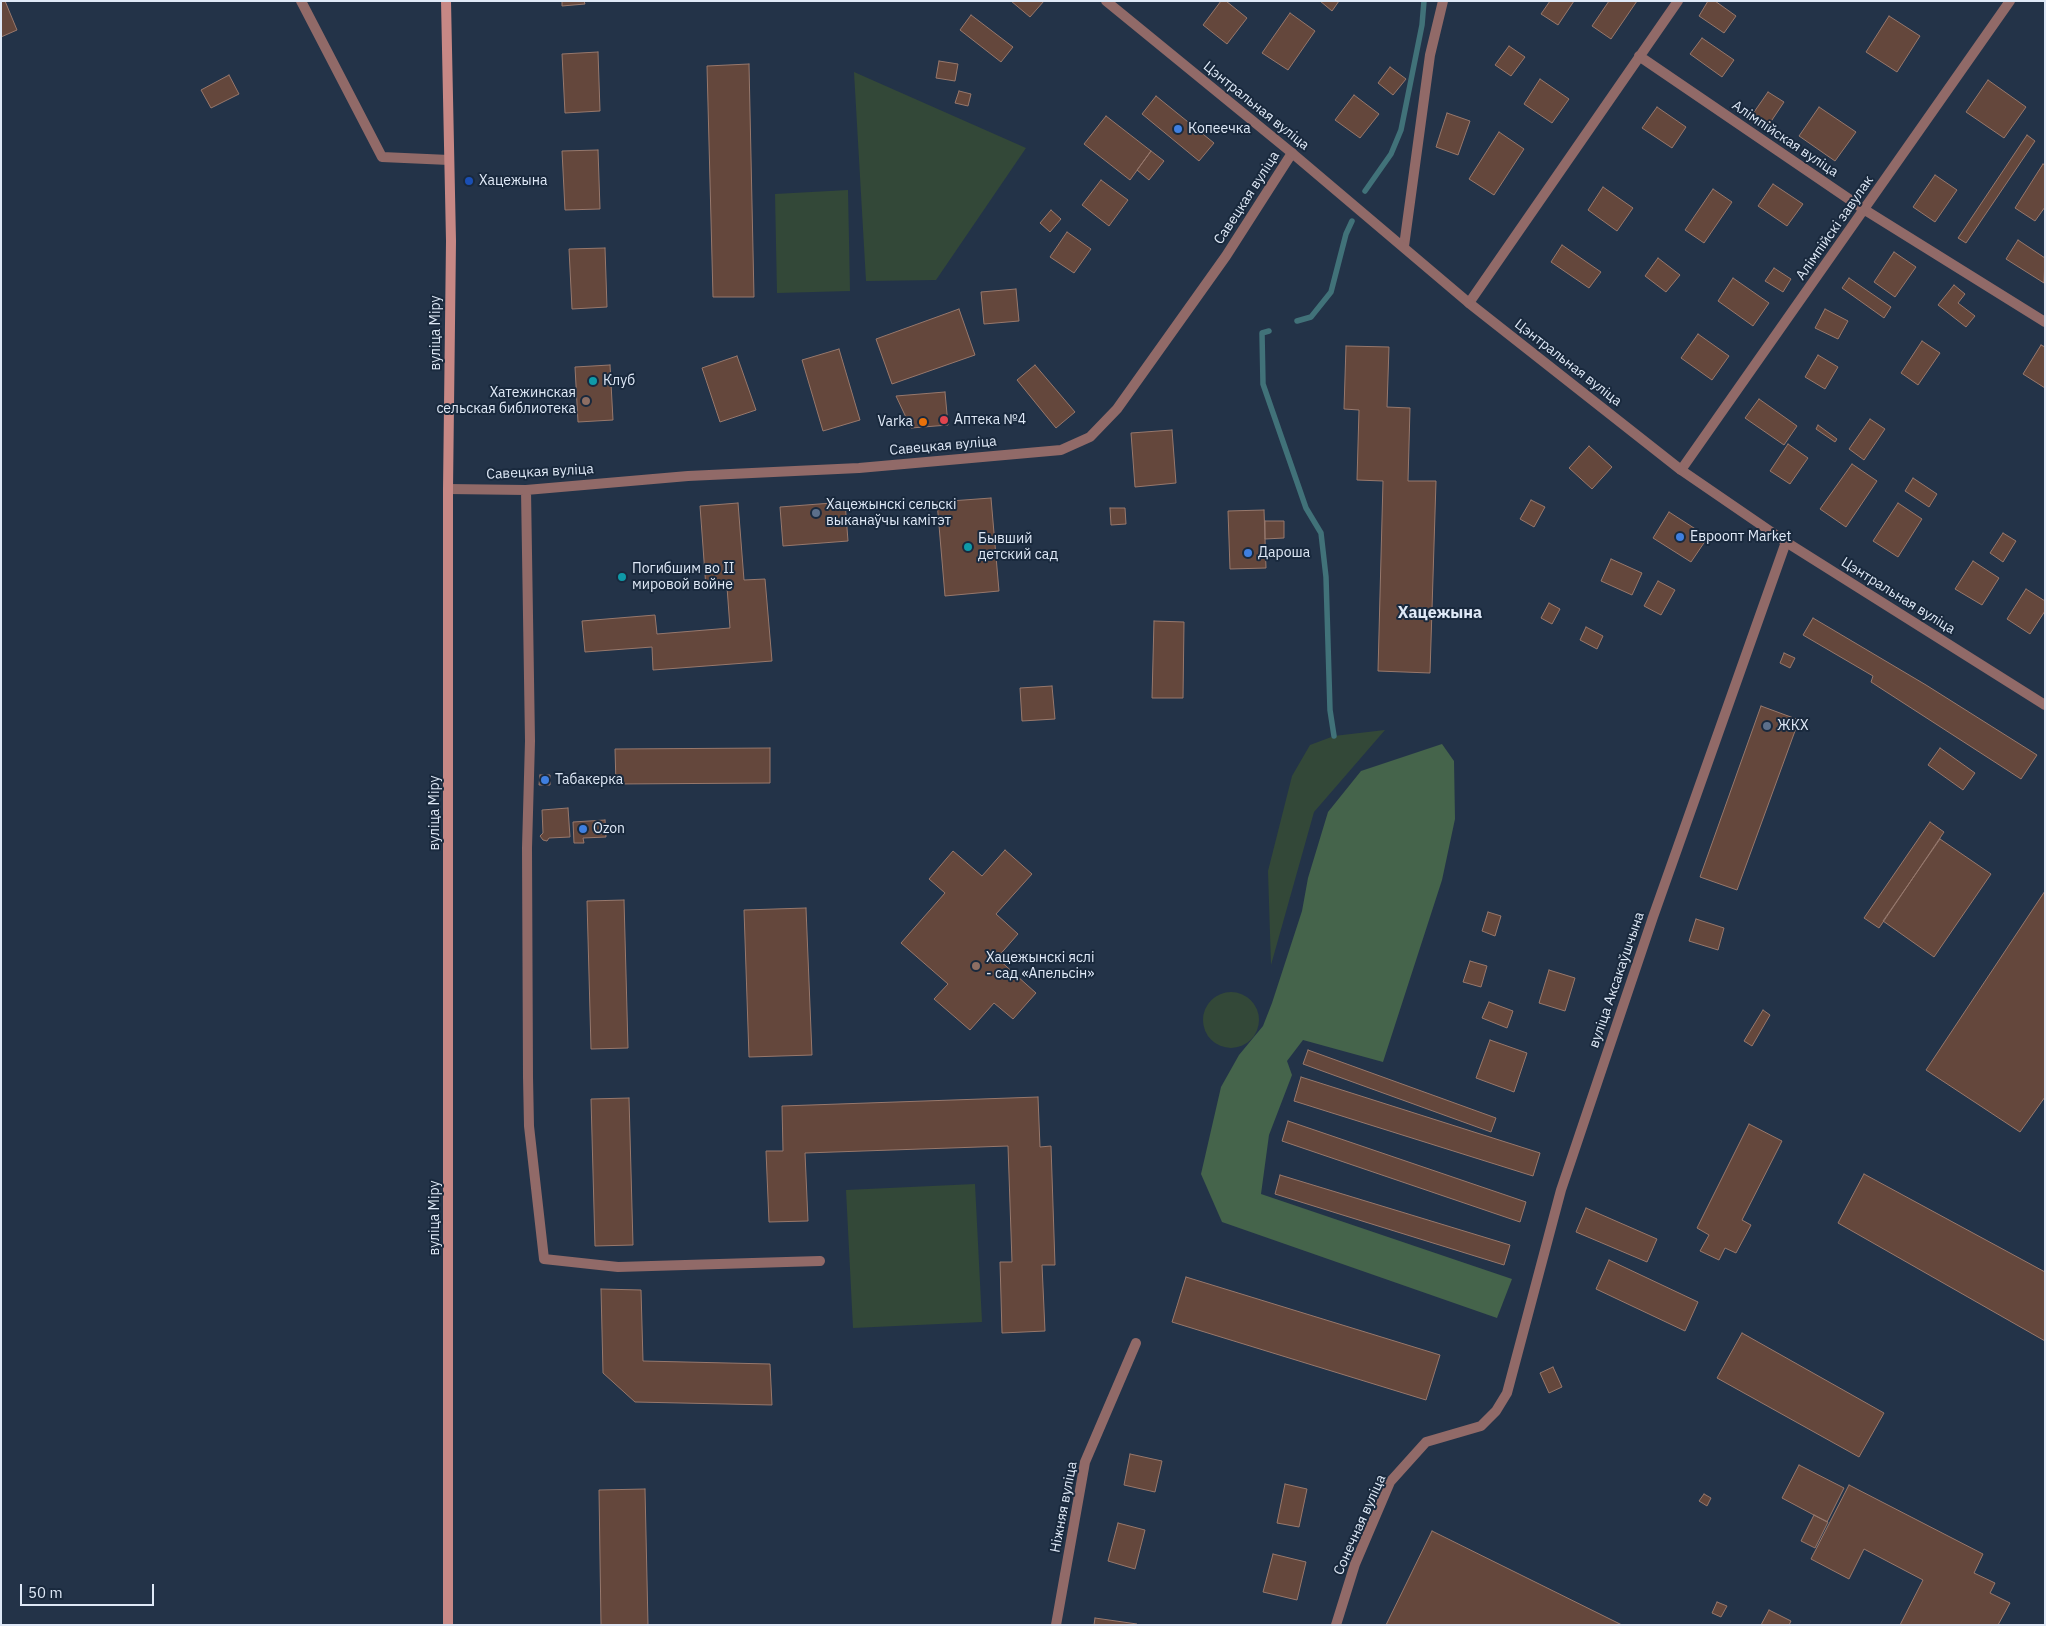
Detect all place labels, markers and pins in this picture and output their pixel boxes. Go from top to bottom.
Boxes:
place label: Копеечка [1188,121,1251,137]
marker: Копеечка [1172,123,1184,135]
place label: Хацежына [479,173,547,189]
marker: Хацежына [463,175,475,187]
place label: Клуб [603,373,635,389]
marker: Клуб [587,375,599,387]
place label: Хатежинская сельская библиотека [436,385,576,418]
marker: Хатежинская сельская библиотека [580,395,592,407]
place label: Аптека №4 [954,412,1026,428]
place label: Varka [877,414,913,430]
marker: Аптека №4 [938,414,950,426]
marker: Varka [917,416,929,428]
place label: Хацежынскі сельскі выканаўчы камітэт [826,497,957,530]
marker: Хацежынскі сельскі выканаўчы камітэт [810,507,822,519]
place label: Евроопт Market [1690,529,1791,545]
place label: Бывший детский сад [978,531,1058,564]
marker: Евроопт Market [1674,531,1686,543]
marker: Бывший детский сад [962,541,974,553]
place label: Дароша [1258,545,1310,561]
marker: Дароша [1242,547,1254,559]
place label: Погибшим во II мировой войне [632,561,734,594]
marker: Погибшим во II мировой войне [616,571,628,583]
place label: ЖКХ [1777,718,1809,734]
marker: ЖКХ [1761,720,1773,732]
place label: Табакерка [555,772,623,788]
marker: Табакерка [539,774,551,786]
place label: Ozon [593,821,625,837]
marker: Ozon [577,823,589,835]
place label: Хацежынскі яслі - сад «Апельсін» [986,950,1094,982]
marker: Хацежынскі яслі - сад «Апельсін» [970,960,982,972]

